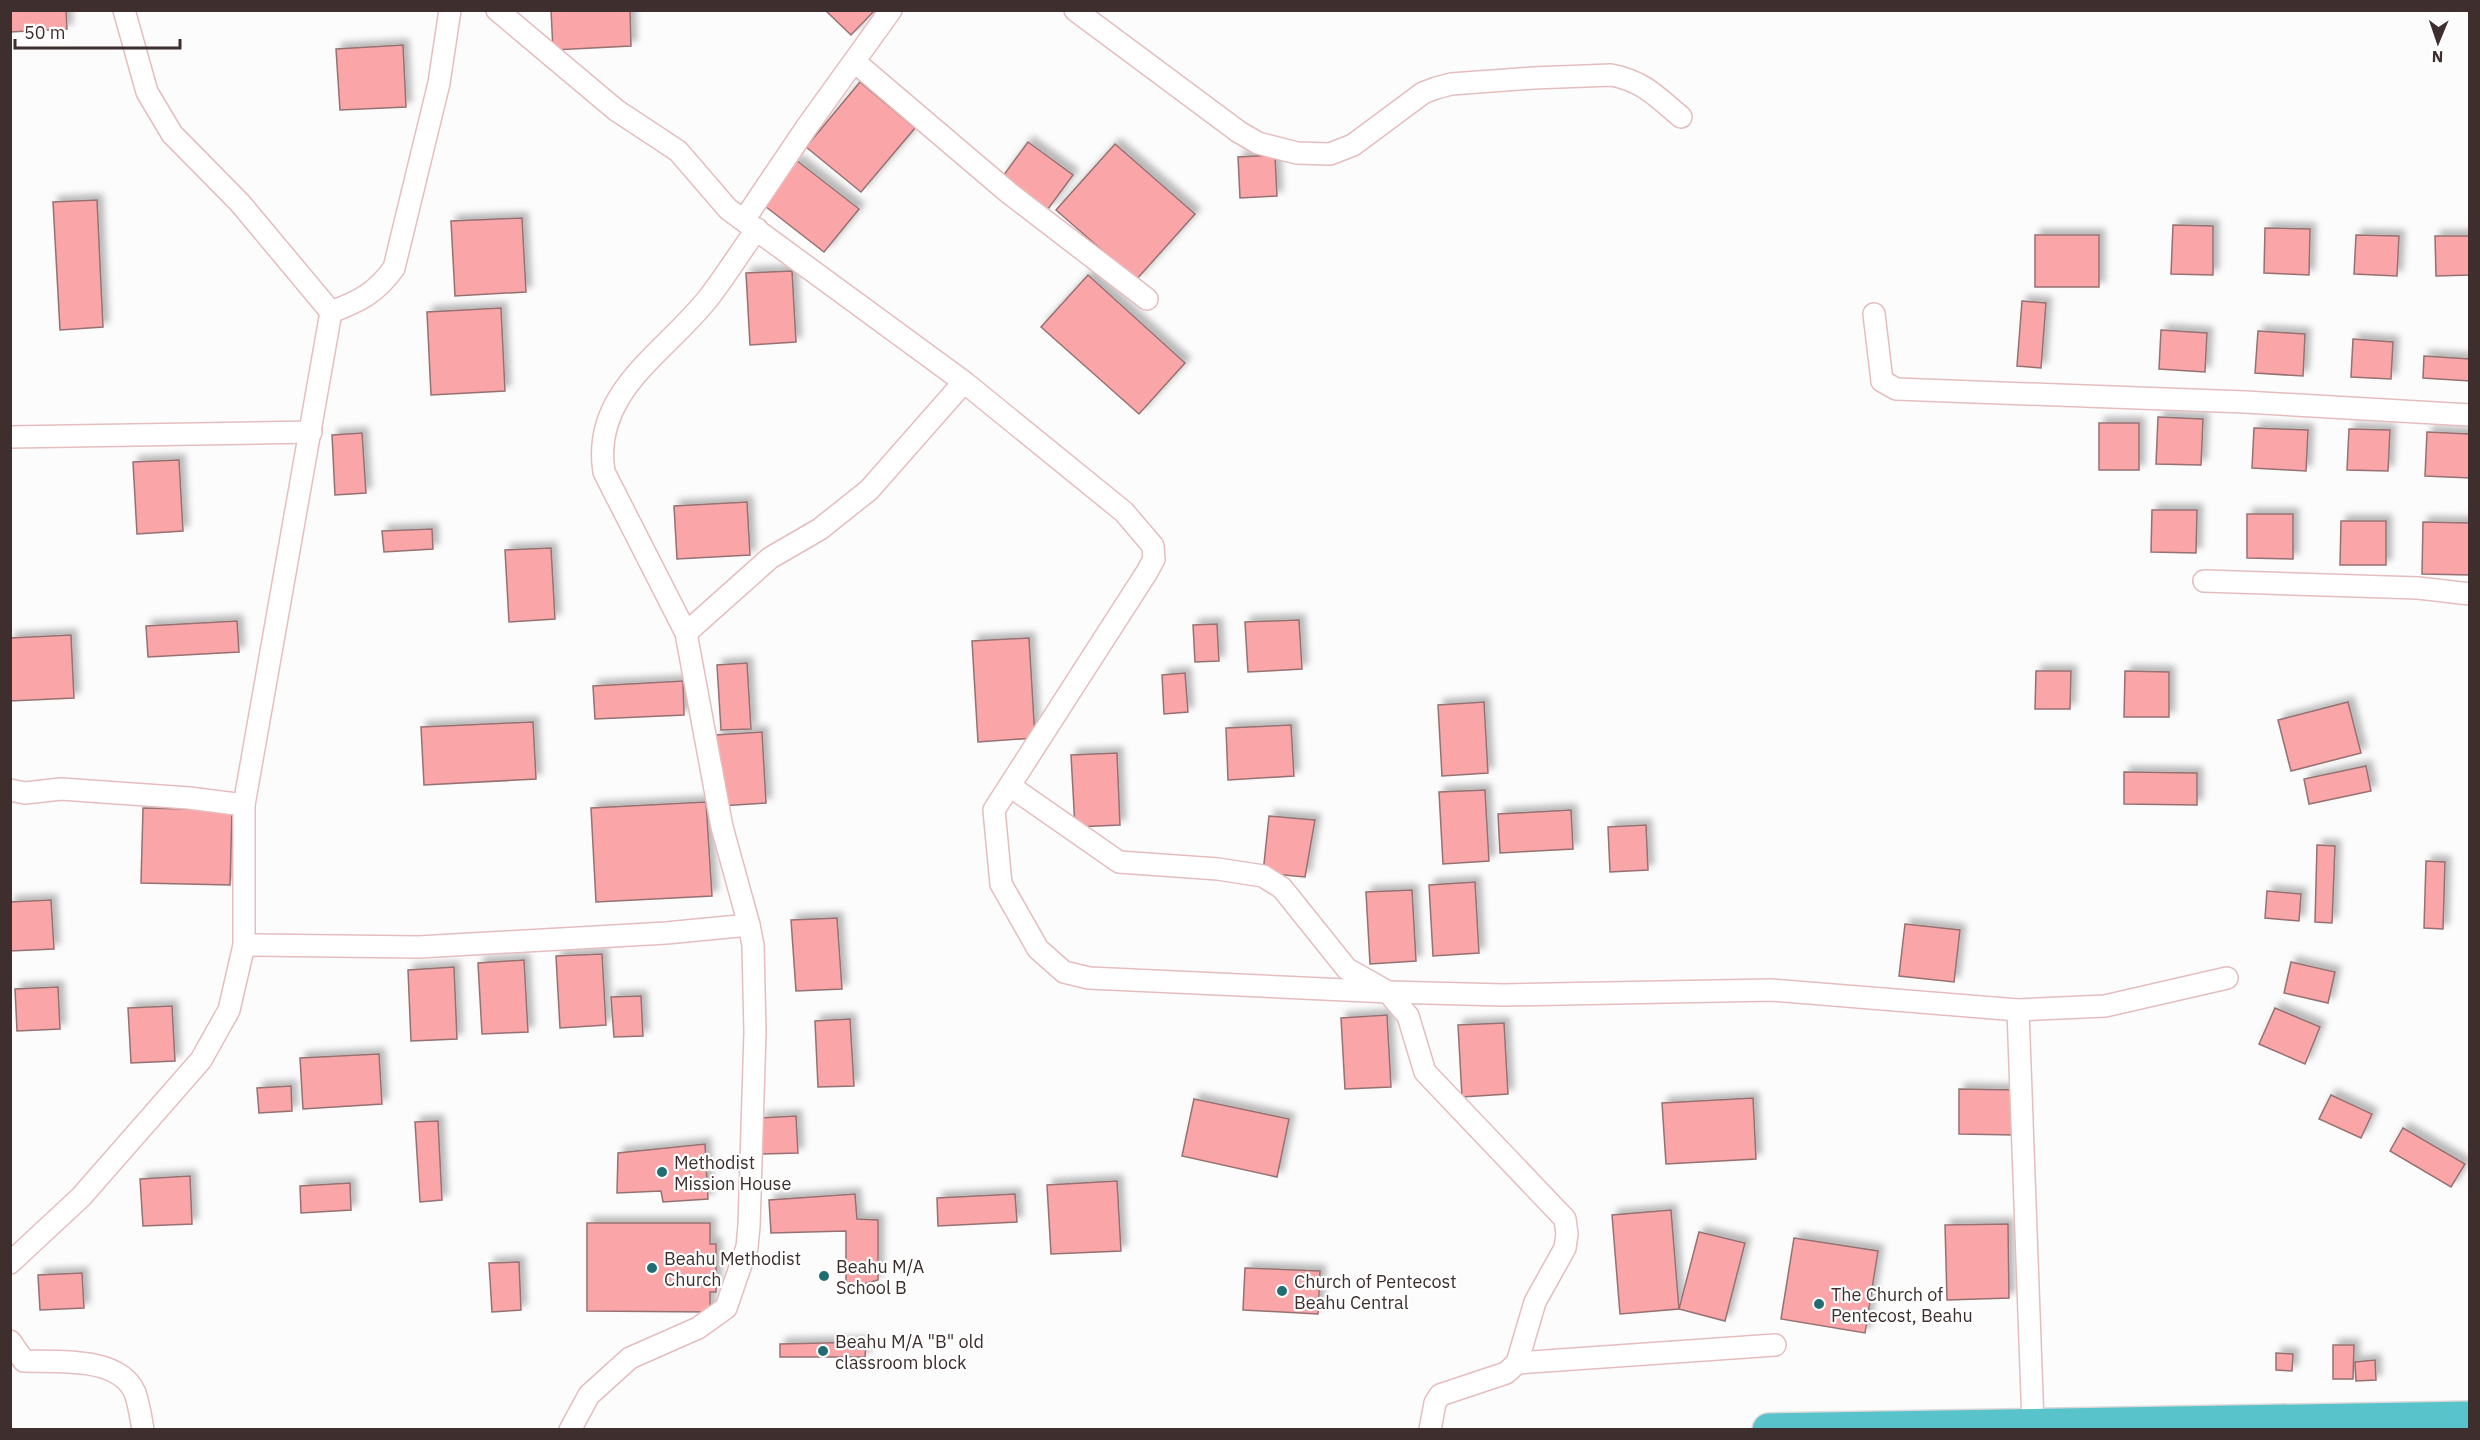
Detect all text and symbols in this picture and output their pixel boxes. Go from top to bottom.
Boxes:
scale bar [15,12,180,50]
north arrow [2408,12,2468,72]
text: 50 m [24,21,66,44]
text: N [2431,47,2444,67]
place label: Methodist Mission House [674,1151,791,1195]
marker: Methodist Mission House [655,1165,669,1179]
place label: Beahu Methodist Church [664,1247,801,1291]
place label: Beahu M/A School B [836,1255,925,1299]
marker: Beahu Methodist Church [645,1261,659,1275]
marker: Beahu M/A School B [817,1269,831,1283]
place label: Church of Pentecost Beahu Central [1294,1270,1457,1314]
place label: The Church of Pentecost, Beahu [1831,1283,1973,1327]
marker: Church of Pentecost Beahu Central [1275,1284,1289,1298]
marker: The Church of Pentecost, Beahu [1812,1297,1826,1311]
place label: Beahu M/A "B" old classroom block [835,1330,984,1374]
marker: Beahu M/A "B" old classroom block [816,1344,830,1358]

